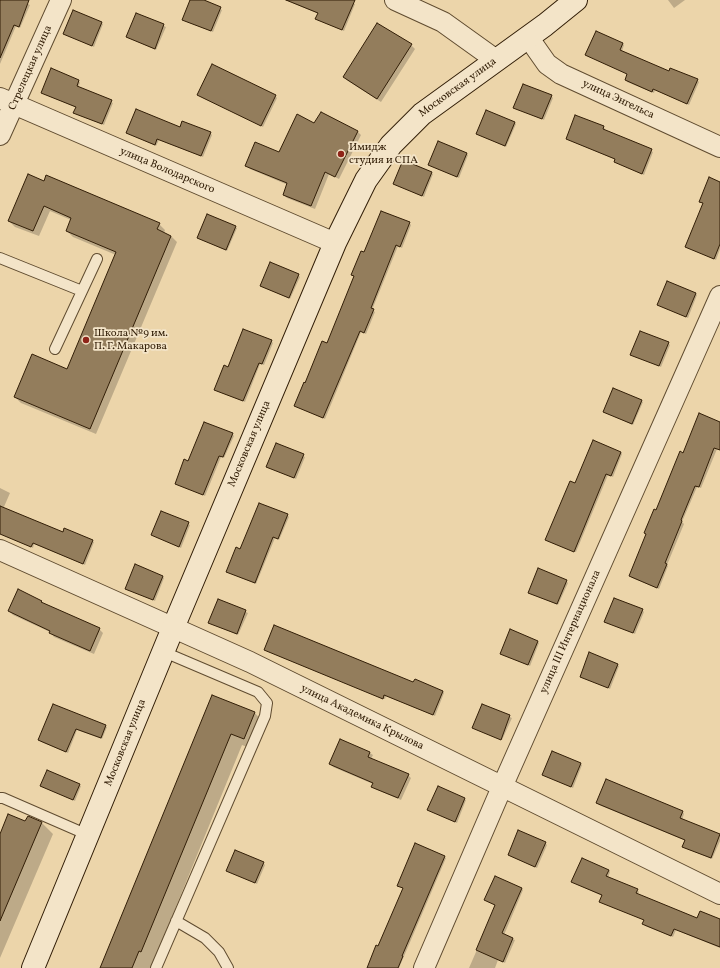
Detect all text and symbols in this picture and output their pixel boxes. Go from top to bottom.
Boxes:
street label: Стрелецкая улица [6,23,56,113]
street label: Московская улица [417,55,499,121]
street label: улица Энгельса [580,78,656,122]
place label: Имидж студия и СПА [349,141,418,167]
street label: улица Володарского [117,145,217,197]
marker: Имидж студия и СПА [336,149,346,159]
place label: Школа №9 им. П. Г. Макарова [94,327,168,353]
marker: Школа №9 им. П. Г. Макарова [81,335,91,345]
street label: Московская улица [226,399,274,489]
street label: улица III Интернационала [538,568,604,696]
street label: улица Академика Крылова [298,682,426,754]
street label: Московская улица [103,698,149,788]

